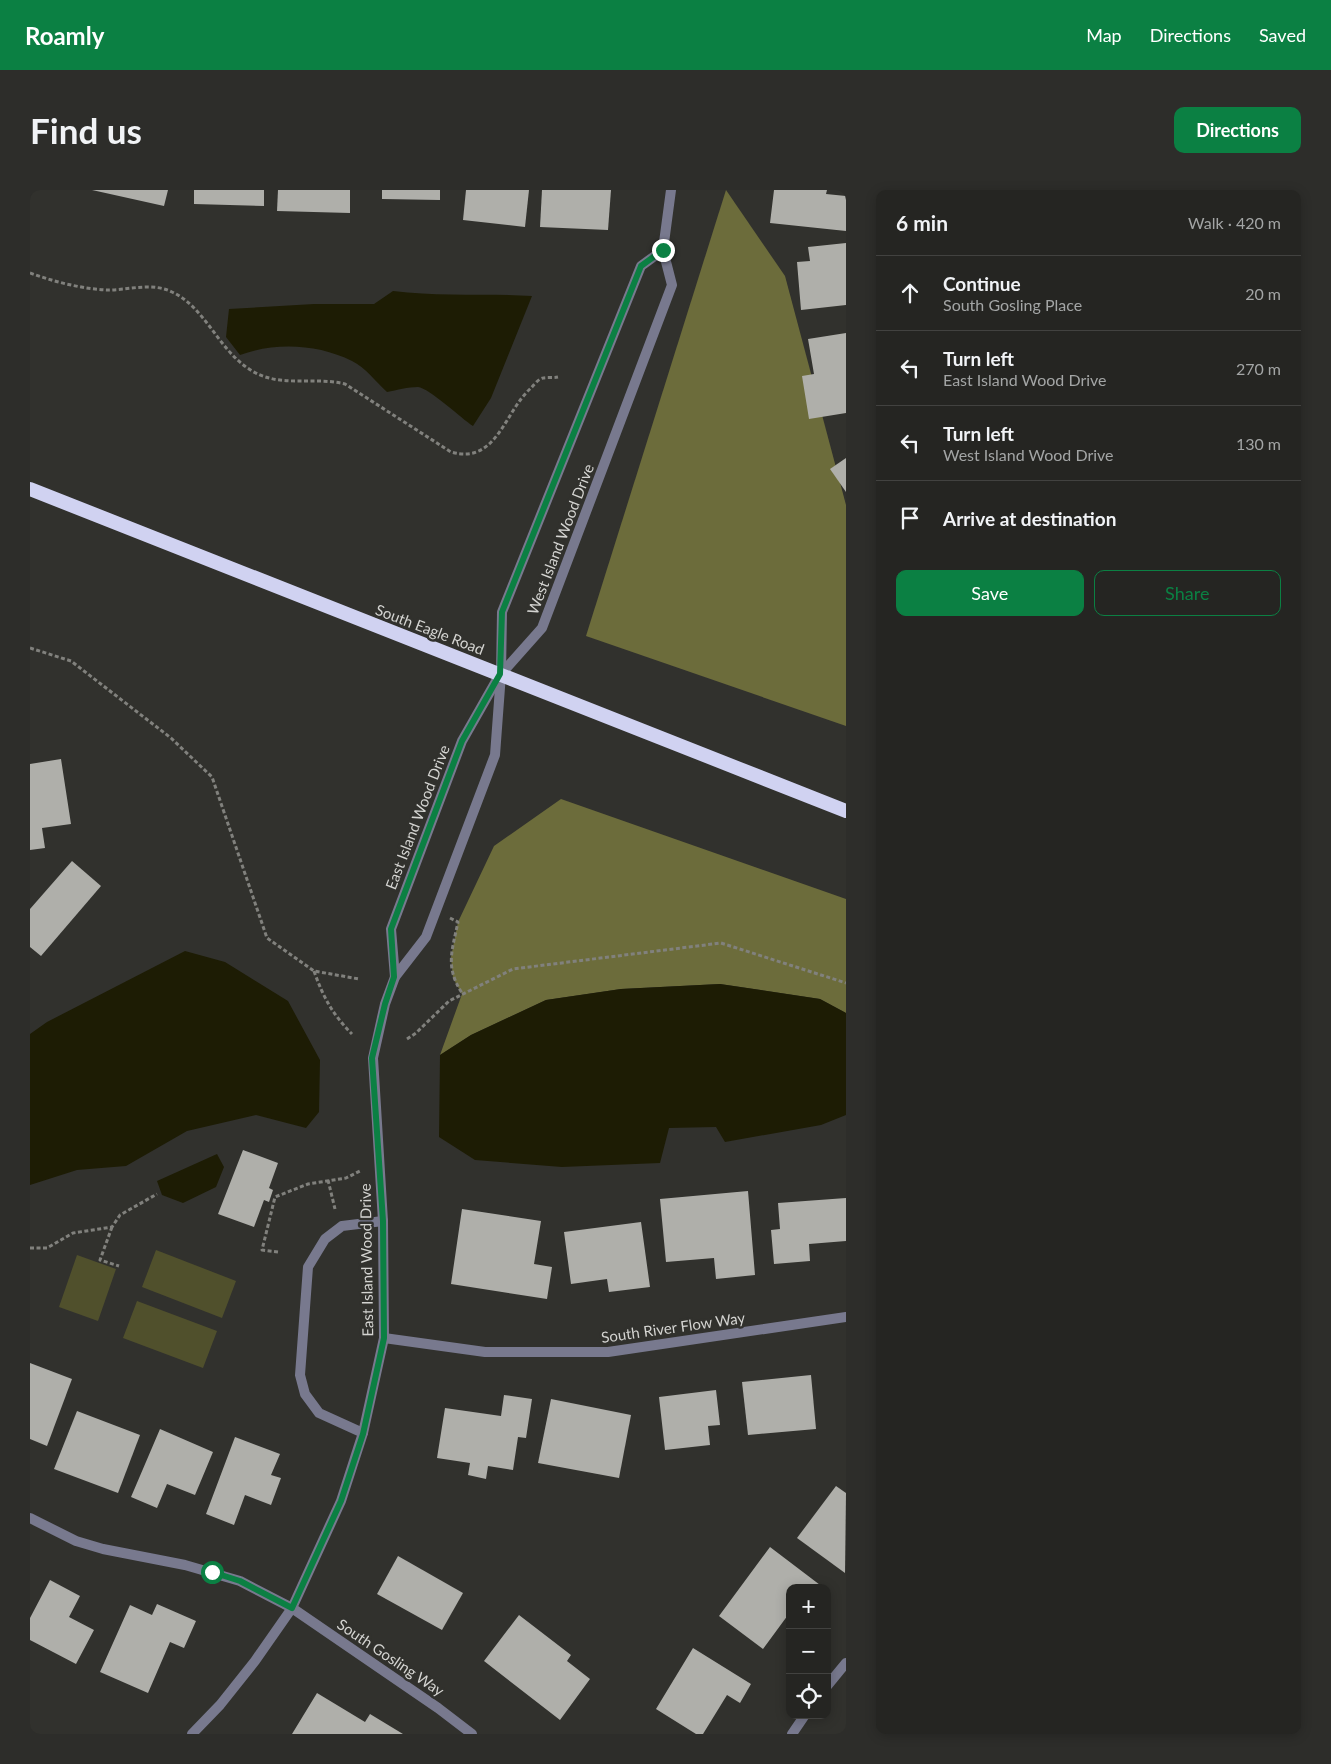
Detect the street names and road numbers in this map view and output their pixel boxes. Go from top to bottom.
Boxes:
street label: West Island Wood Drive [523,461,597,617]
street label: South Eagle Road [373,600,487,658]
street label: East Island Wood Drive [381,742,453,892]
street label: East Island Wood Drive [356,1183,376,1337]
street label: South River Flow Way [600,1308,746,1346]
street label: South Gosling Way [334,1615,448,1700]

